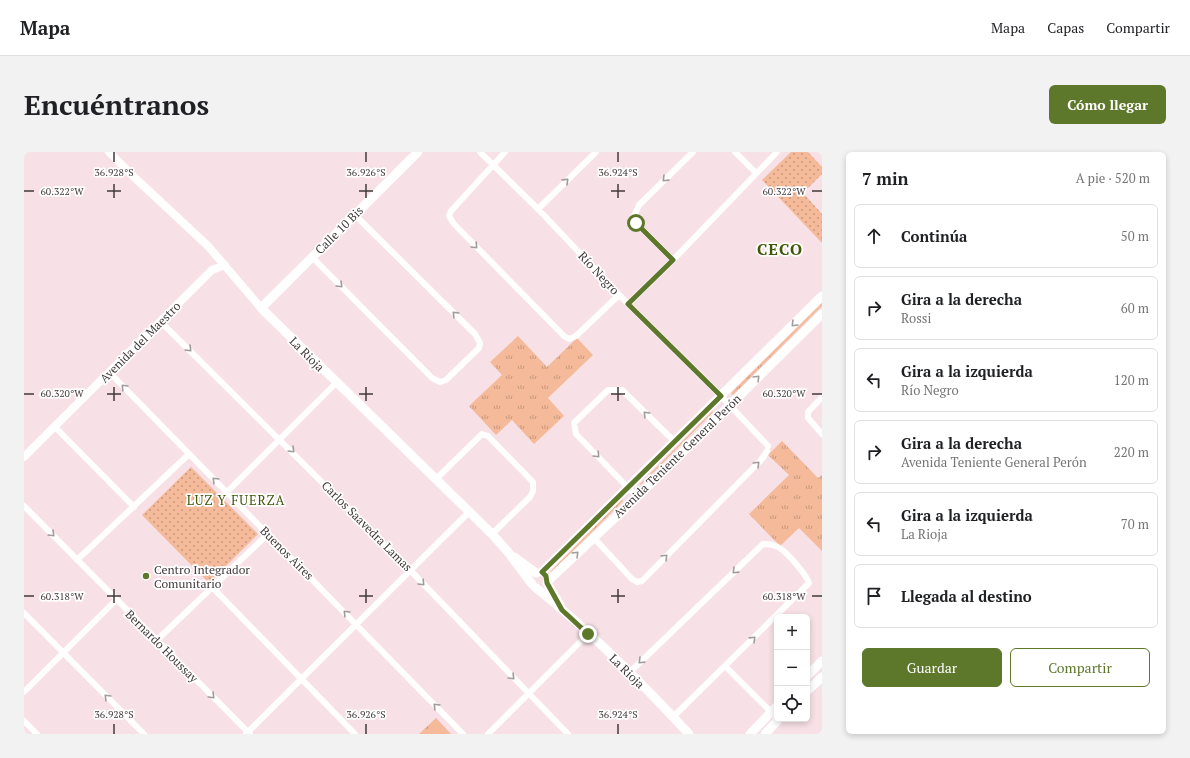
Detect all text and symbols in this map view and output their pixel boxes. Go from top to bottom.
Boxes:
text: Mapa [20,15,70,40]
text: Mapa [991,18,1025,37]
text: Capas [1047,18,1084,37]
text: Compartir [1106,18,1170,37]
button: Cómo llegar [1049,85,1166,124]
text: Encuéntranos [24,86,209,123]
text: 36.928°S [94,166,134,179]
text: 36.926°S [346,166,386,179]
text: 36.924°S [598,166,638,179]
text: 7 min [862,167,909,190]
text: A pie · 520 m [1076,169,1150,187]
one-way arrow [662,174,670,182]
one-way arrow [561,178,569,186]
text: 60.322°W [40,185,84,198]
text: 60.322°W [762,185,806,198]
street label: Calle 10 Bis [312,203,366,257]
route start [627,214,645,232]
icon: ahead [863,225,885,247]
text: Continúa [901,226,967,246]
text: 50 m [1121,227,1149,245]
district label: CECO [757,238,803,260]
one-way arrow [470,241,478,249]
street label: Río Negro [575,248,623,298]
one-way arrow [335,280,343,288]
text: Gira a la derecha [901,289,1022,309]
icon: right [863,297,885,319]
street label: Avenida del Maestro [96,298,184,386]
text: 60 m [1121,299,1149,317]
text: Rossi [901,309,931,327]
one-way arrow [452,311,460,319]
one-way arrow [791,319,799,327]
street label: La Rioja [286,333,328,375]
one-way arrow [184,344,192,352]
text: Gira a la izquierda [901,361,1033,381]
icon: left [863,369,885,391]
text: 120 m [1114,371,1149,389]
one-way arrow [752,375,760,383]
text: Río Negro [901,381,959,399]
one-way arrow [121,384,129,392]
text: 60.320°W [40,387,84,400]
text: 60.320°W [762,387,806,400]
street label: Avenida Teniente General Perón [610,391,744,521]
one-way arrow [643,411,651,419]
text: Gira a la derecha [901,433,1022,453]
icon: right [863,441,885,463]
text: 220 m [1114,443,1149,461]
one-way arrow [287,445,295,453]
one-way arrow [592,450,600,458]
text: Avenida Teniente General Perón [901,453,1087,471]
one-way arrow [752,461,760,469]
one-way arrow [212,477,220,485]
street label: Carlos Saavedra Lamas [319,478,415,574]
district label: LUZ Y FUERZA [187,491,285,509]
text: Gira a la izquierda [901,505,1033,525]
icon: left [863,513,885,535]
text: 70 m [1121,515,1149,533]
street label: Buenos Aires [257,523,317,583]
text: La Rioja [901,525,948,543]
one-way arrow [47,529,55,537]
one-way arrow [571,551,579,559]
one-way arrow [661,554,668,562]
place label: Centro Integrador Comunitario [154,562,250,591]
one-way arrow [732,566,740,573]
marker: Centro Integrador Comunitario [141,571,151,581]
one-way arrow [418,578,425,586]
icon: arrive [863,585,885,607]
text: Llegada al destino [901,586,1032,606]
text: 60.318°W [40,590,84,603]
text: 60.318°W [762,590,806,603]
street label: Bernardo Houssay [122,606,202,686]
one-way arrow [343,610,351,618]
map controls [774,614,810,722]
button: + [774,614,810,650]
route end [579,625,597,643]
one-way arrow [748,636,756,644]
button: Guardar [862,648,1002,687]
button: Compartir [1010,648,1150,687]
button: − [774,650,810,686]
street label: La Rioja [606,651,648,691]
one-way arrow [638,656,646,664]
one-way arrow [507,672,515,680]
button: locate [774,686,810,722]
one-way arrow [207,691,215,699]
one-way arrow [104,694,112,702]
one-way arrow [433,703,441,711]
text: 36.928°S [94,708,134,721]
text: 36.926°S [346,708,386,721]
text: 36.924°S [598,708,638,721]

